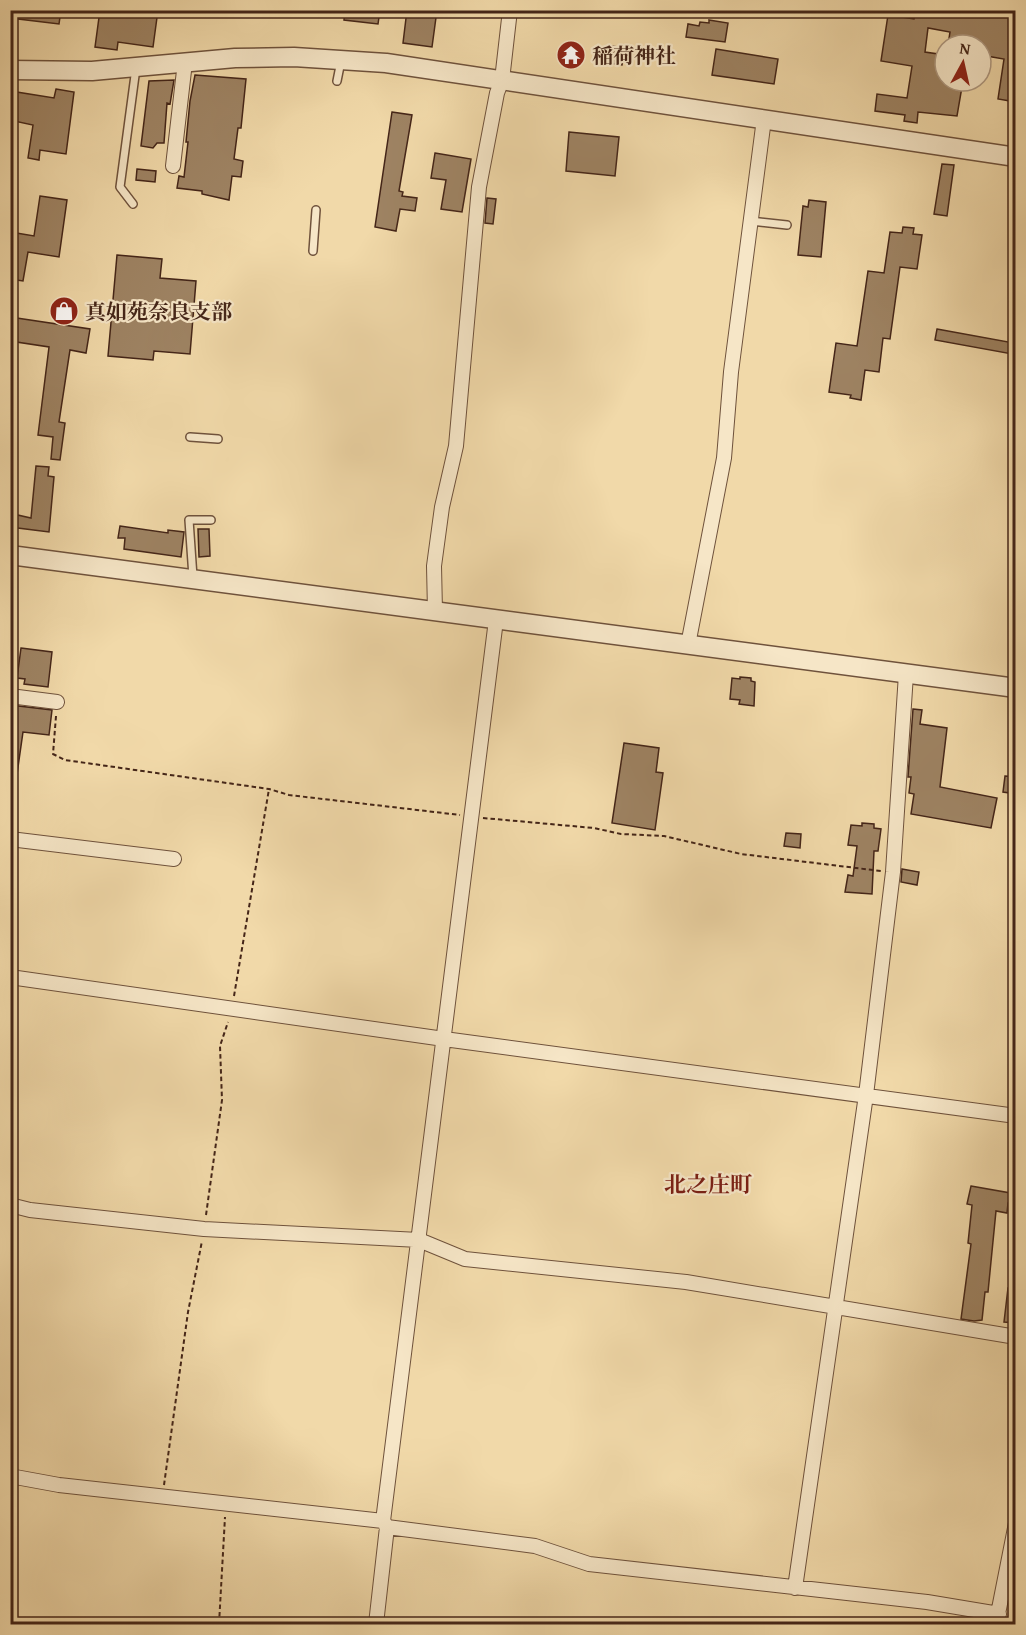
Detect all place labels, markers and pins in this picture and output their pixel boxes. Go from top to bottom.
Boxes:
temple icon: 稲荷神社 [555,39,587,71]
place label: 稲荷神社 [592,40,676,71]
shop icon: 真如苑奈良支部 [48,295,80,327]
place label: 真如苑奈良支部 [85,296,232,327]

